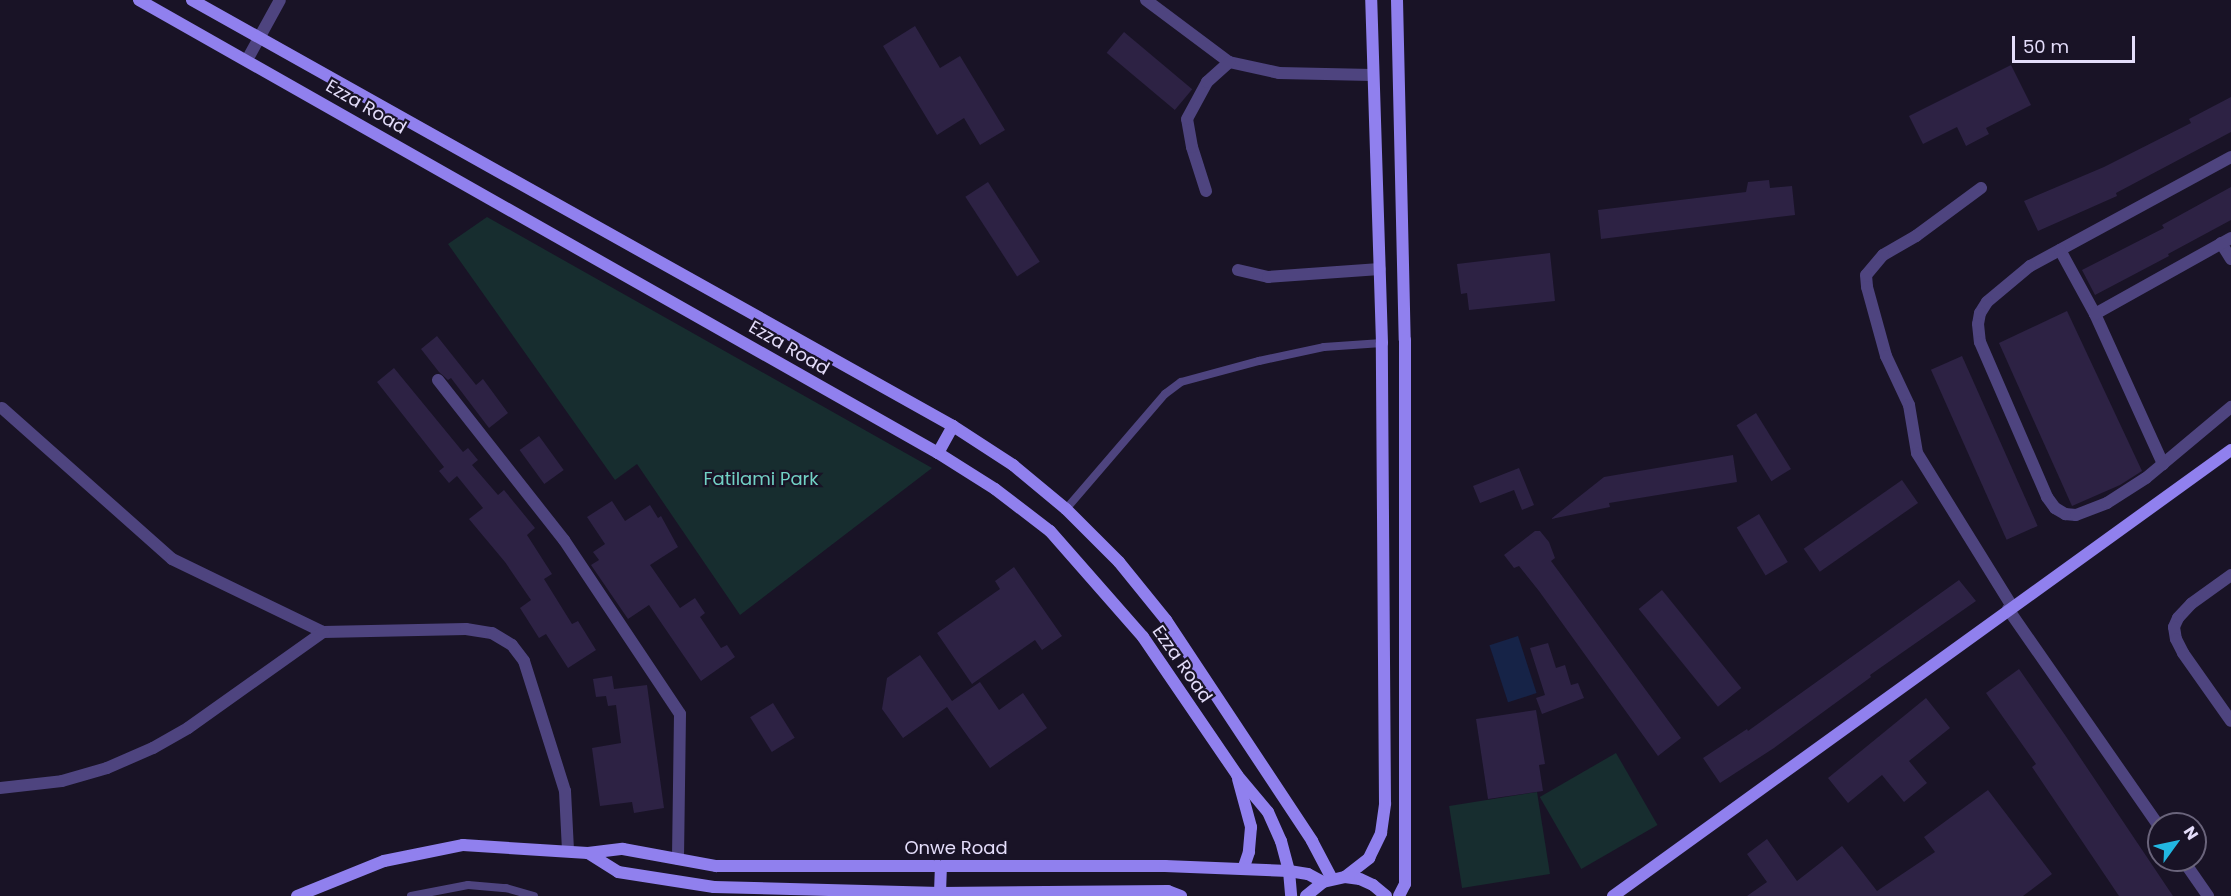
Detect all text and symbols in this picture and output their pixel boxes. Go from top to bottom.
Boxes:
scale bar [2015,24,2138,62]
text: 50 m [2023,34,2069,59]
street label: Ezza Road [322,75,410,139]
street label: Ezza Road [745,316,833,380]
park label: Fatilami Park [703,468,819,490]
street label: Ezza Road [1148,621,1216,707]
north arrow [2147,812,2207,872]
text: N [2178,822,2204,844]
street label: Onwe Road [904,837,1008,859]

